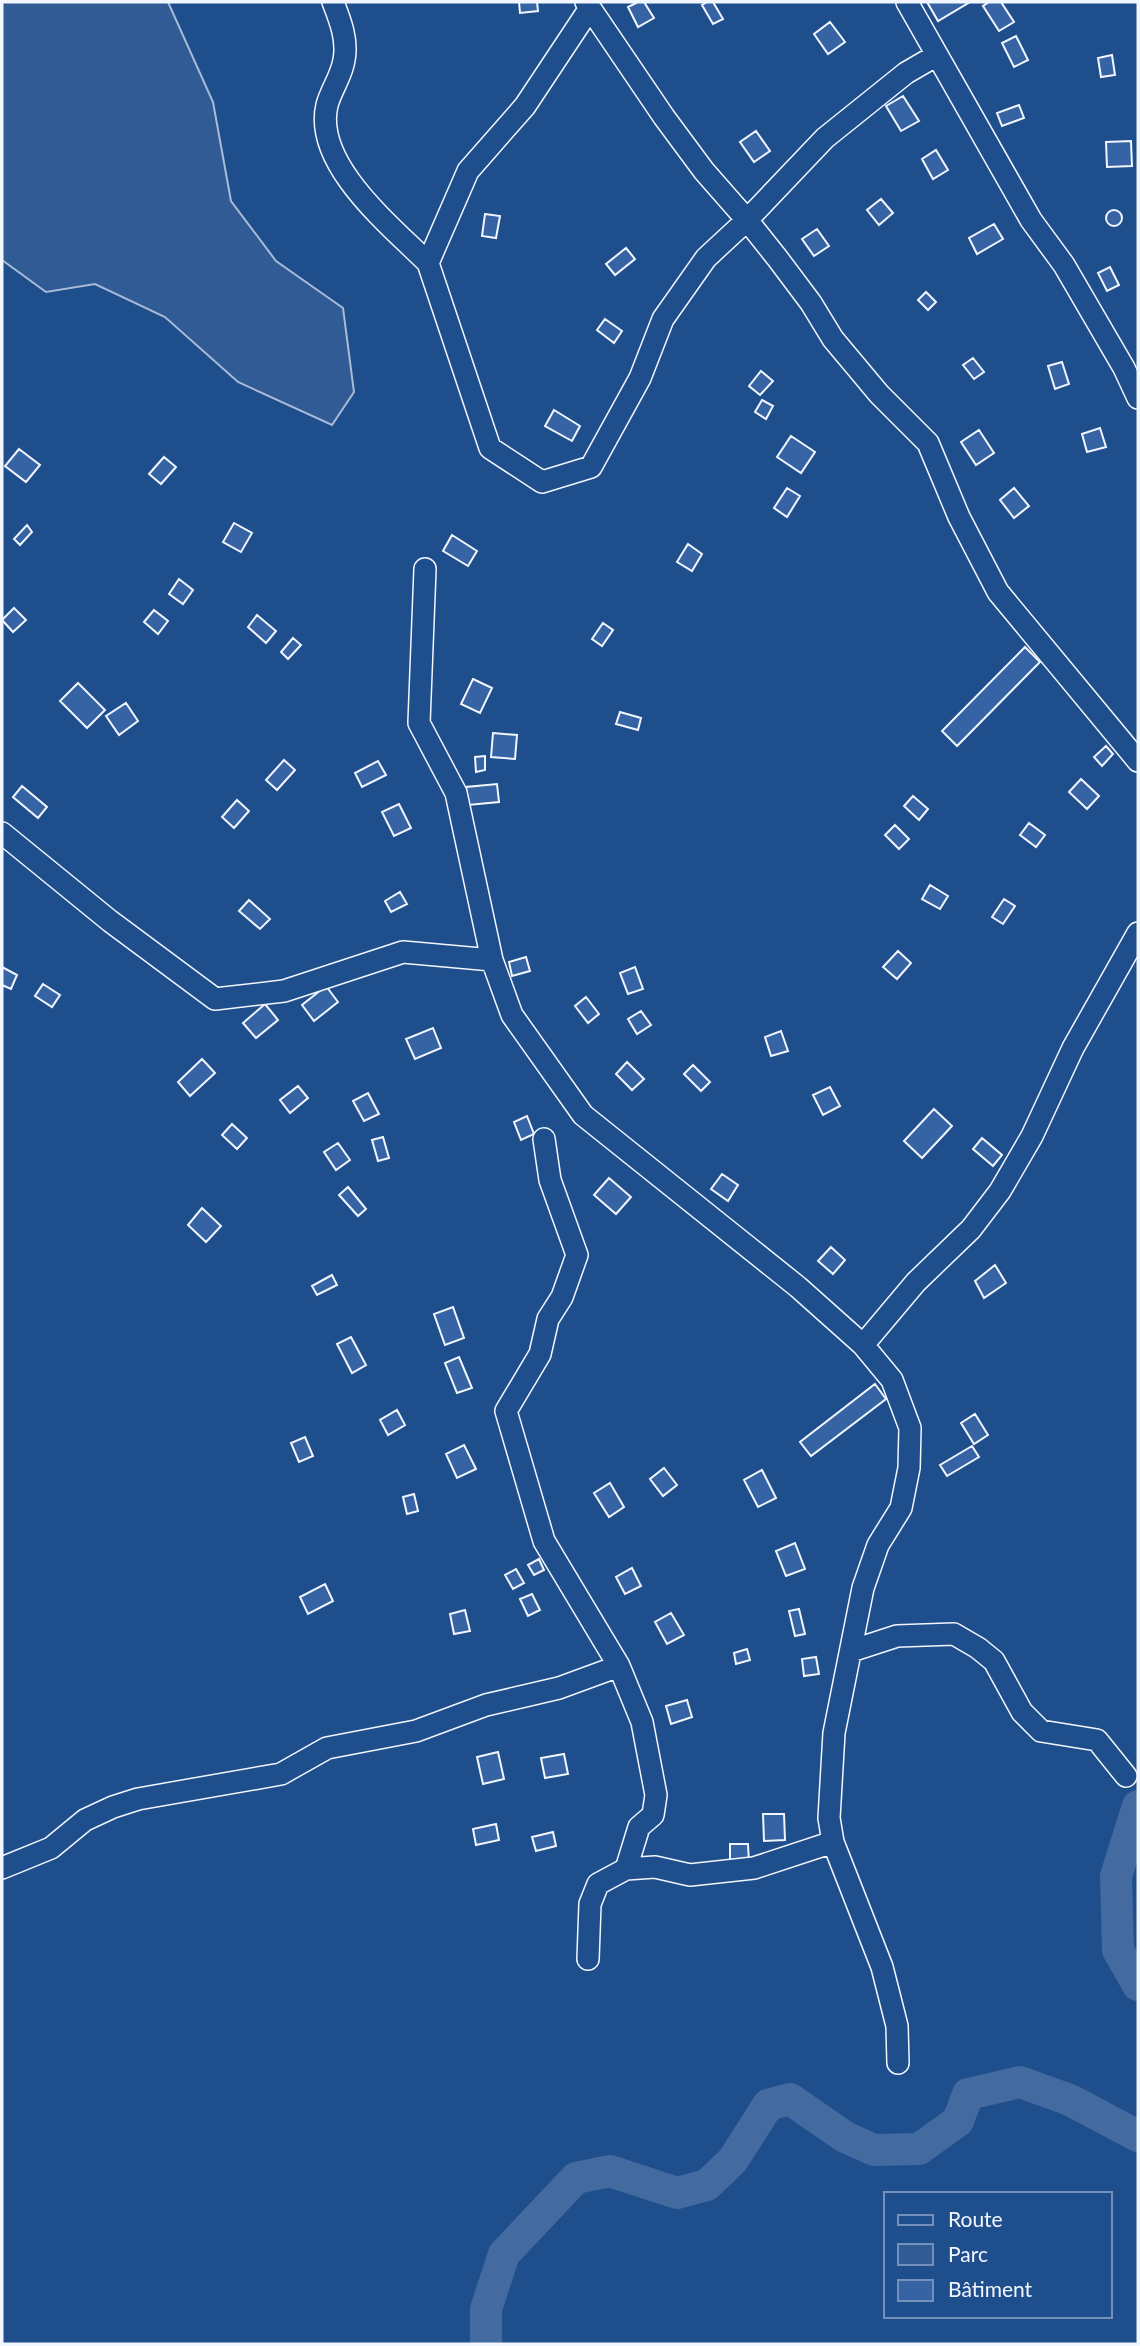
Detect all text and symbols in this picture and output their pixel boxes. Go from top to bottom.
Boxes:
legend [884,2192,1112,2318]
text: Route [948,2206,1003,2231]
text: Parc [948,2241,988,2266]
text: Bâtiment [948,2276,1033,2301]

